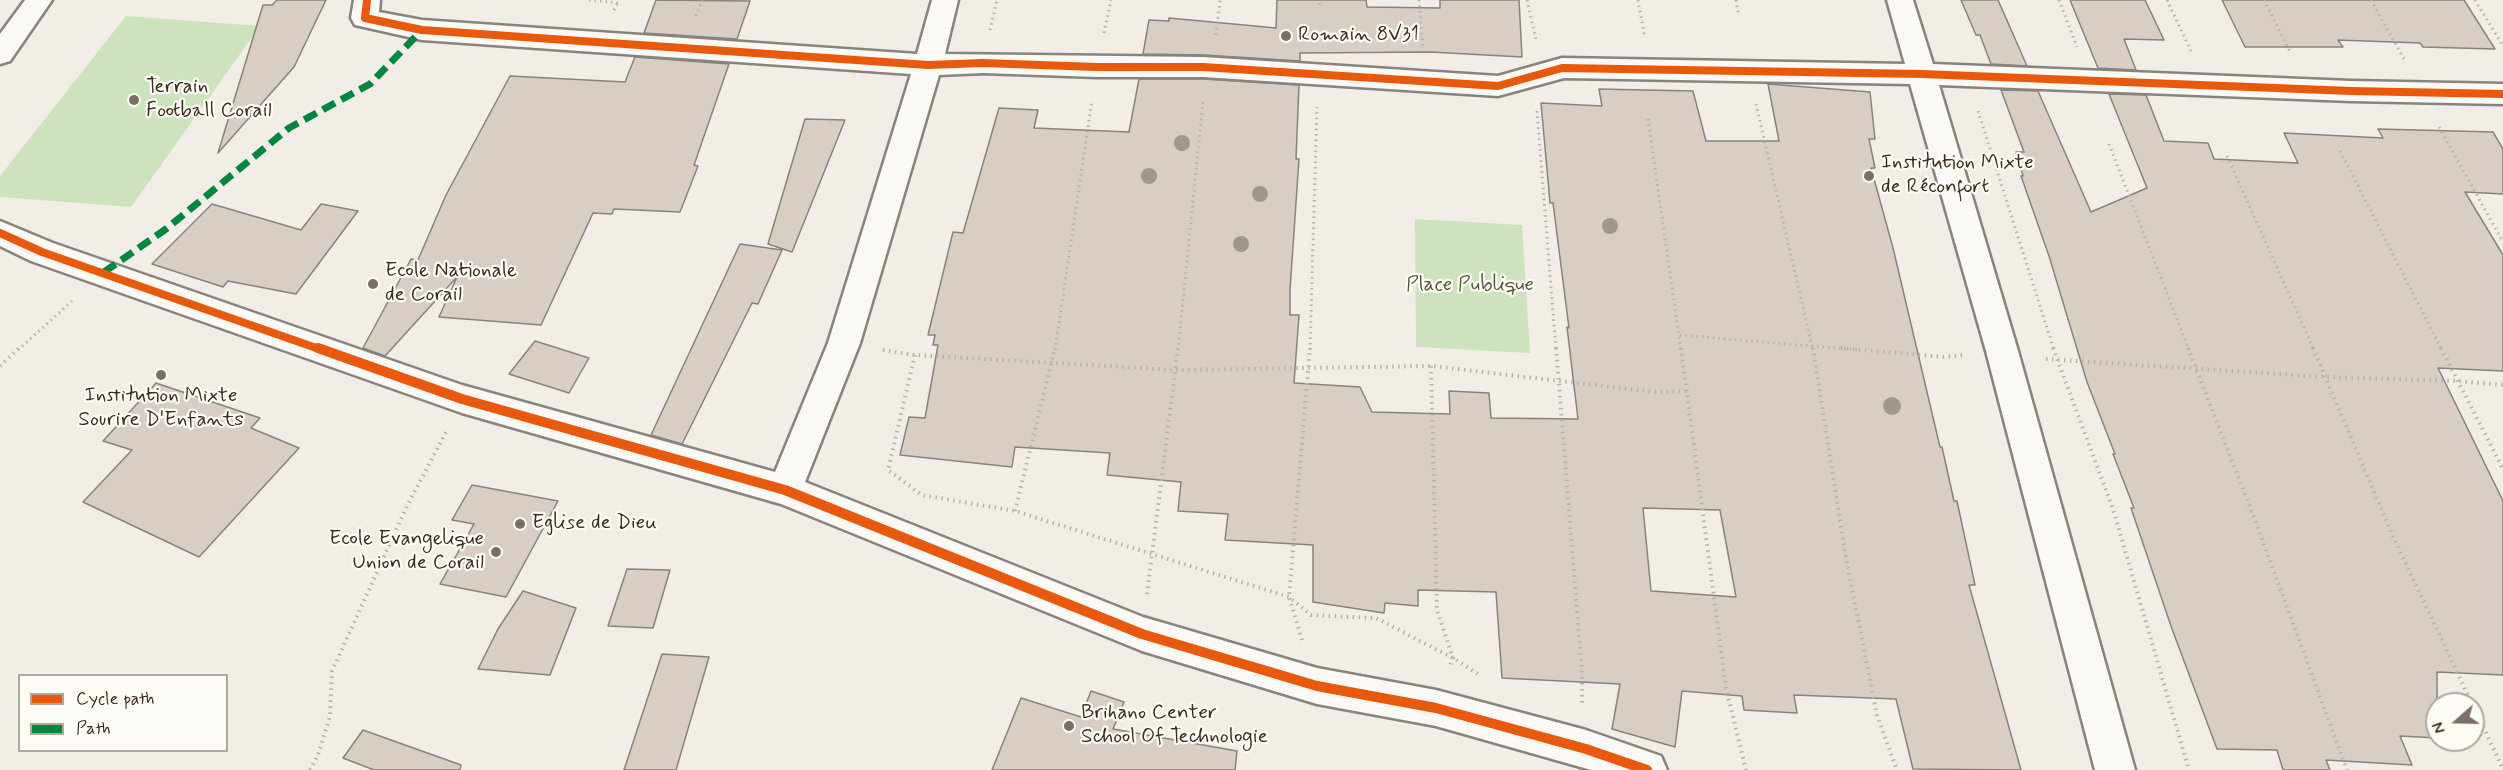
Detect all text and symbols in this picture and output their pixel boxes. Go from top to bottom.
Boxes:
place label: Romain 8V31 [1298,23,1419,49]
marker: Romain 8V31 [1279,29,1293,43]
place label: Terrain Football Corail [146,75,272,125]
marker: Terrain Football Corail [127,93,141,107]
place label: Institution Mixte de Réconfort [1881,151,2034,201]
marker: Institution Mixte de Réconfort [1862,169,1876,183]
place label: Ecole Nationale de Corail [385,259,517,309]
park label: Place Publique [1406,273,1534,299]
marker: Ecole Nationale de Corail [366,277,380,291]
marker: Institution Mixte Sourire D'Enfants [154,368,168,382]
place label: Institution Mixte Sourire D'Enfants [78,384,244,434]
place label: Eglise de Dieu [532,511,657,537]
marker: Eglise de Dieu [513,517,527,531]
place label: Ecole Evangelique Union de Corail [329,527,484,577]
marker: Ecole Evangelique Union de Corail [489,545,503,559]
legend [18,674,228,752]
text: Cycle path [76,687,154,711]
north arrow [2425,692,2485,752]
place label: Brihano Center School Of Technologie [1081,701,1268,751]
text: Path [76,717,111,741]
marker: Brihano Center School Of Technologie [1062,719,1076,733]
text: N [2428,719,2451,736]

